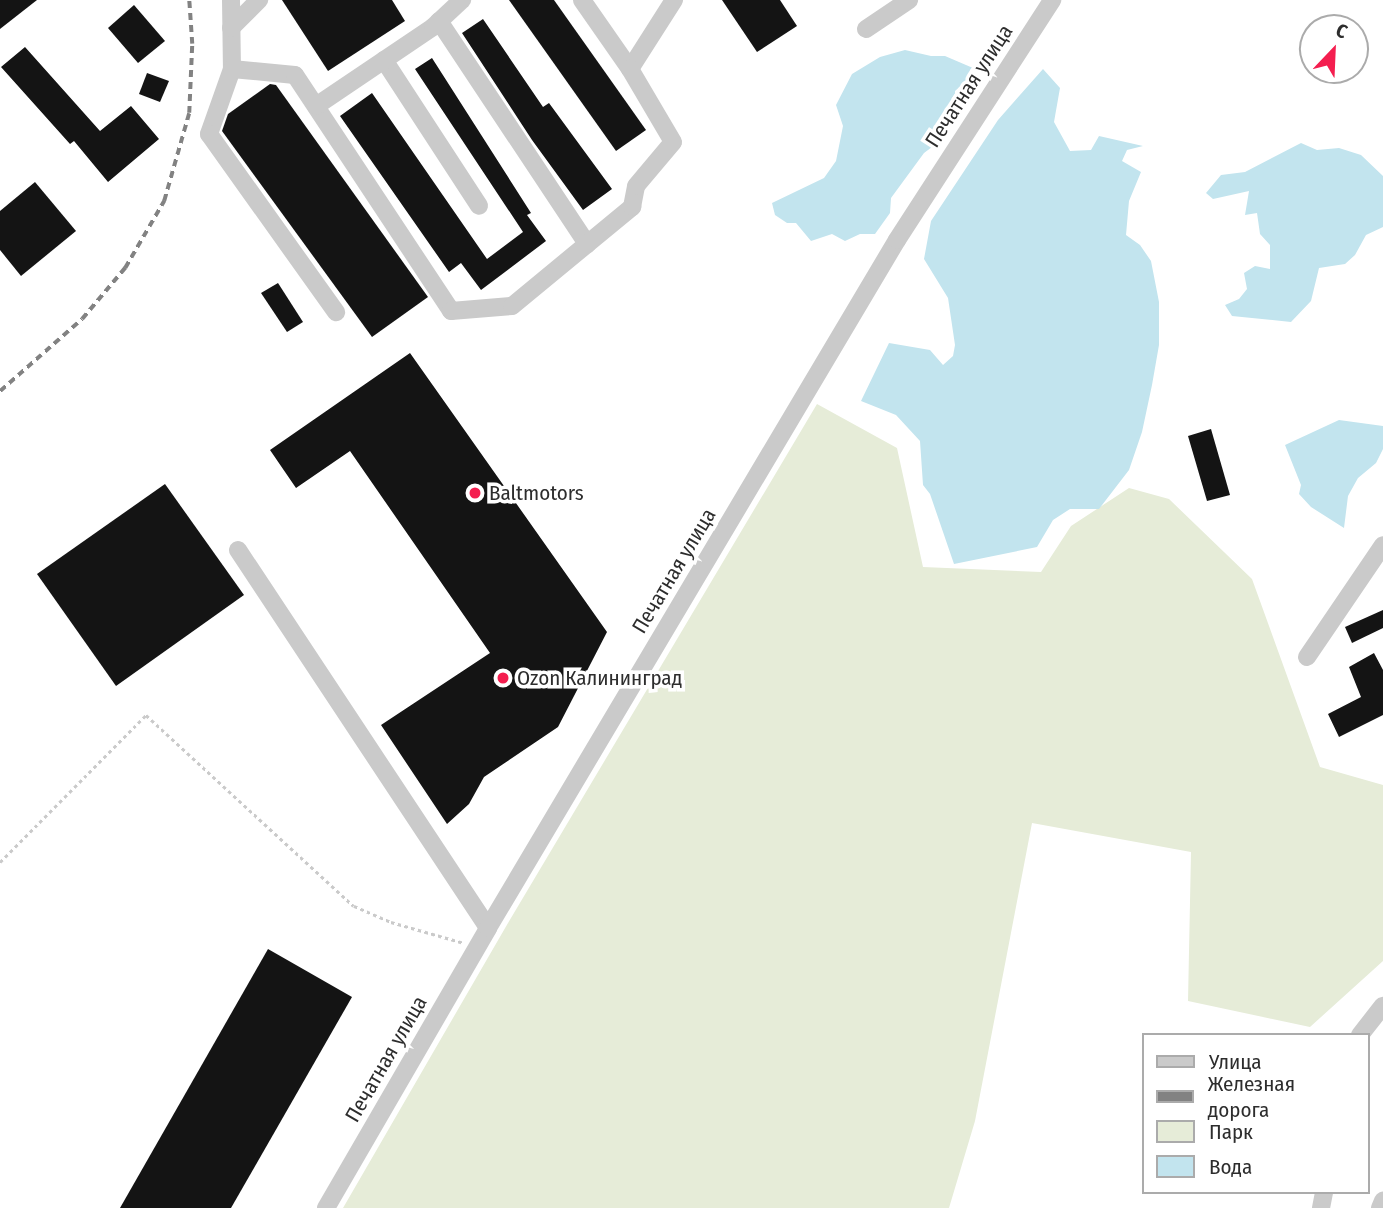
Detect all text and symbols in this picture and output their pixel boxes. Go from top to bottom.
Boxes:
north arrow [1299,14,1369,84]
text: С [1333,19,1351,44]
street label: Печатная улица [920,20,1018,152]
place label: Baltmotors [489,480,584,506]
marker: Baltmotors [467,485,483,501]
street label: Печатная улица [627,504,721,638]
place label: Ozon Калининград [517,665,682,691]
marker: Ozon Калининград [495,670,511,686]
street label: Печатная улица [340,992,432,1126]
legend [1142,1033,1369,1194]
text: Улица [1209,1049,1262,1075]
text: Железная дорога [1208,1071,1295,1123]
text: Парк [1209,1119,1253,1145]
text: Вода [1209,1154,1252,1180]

